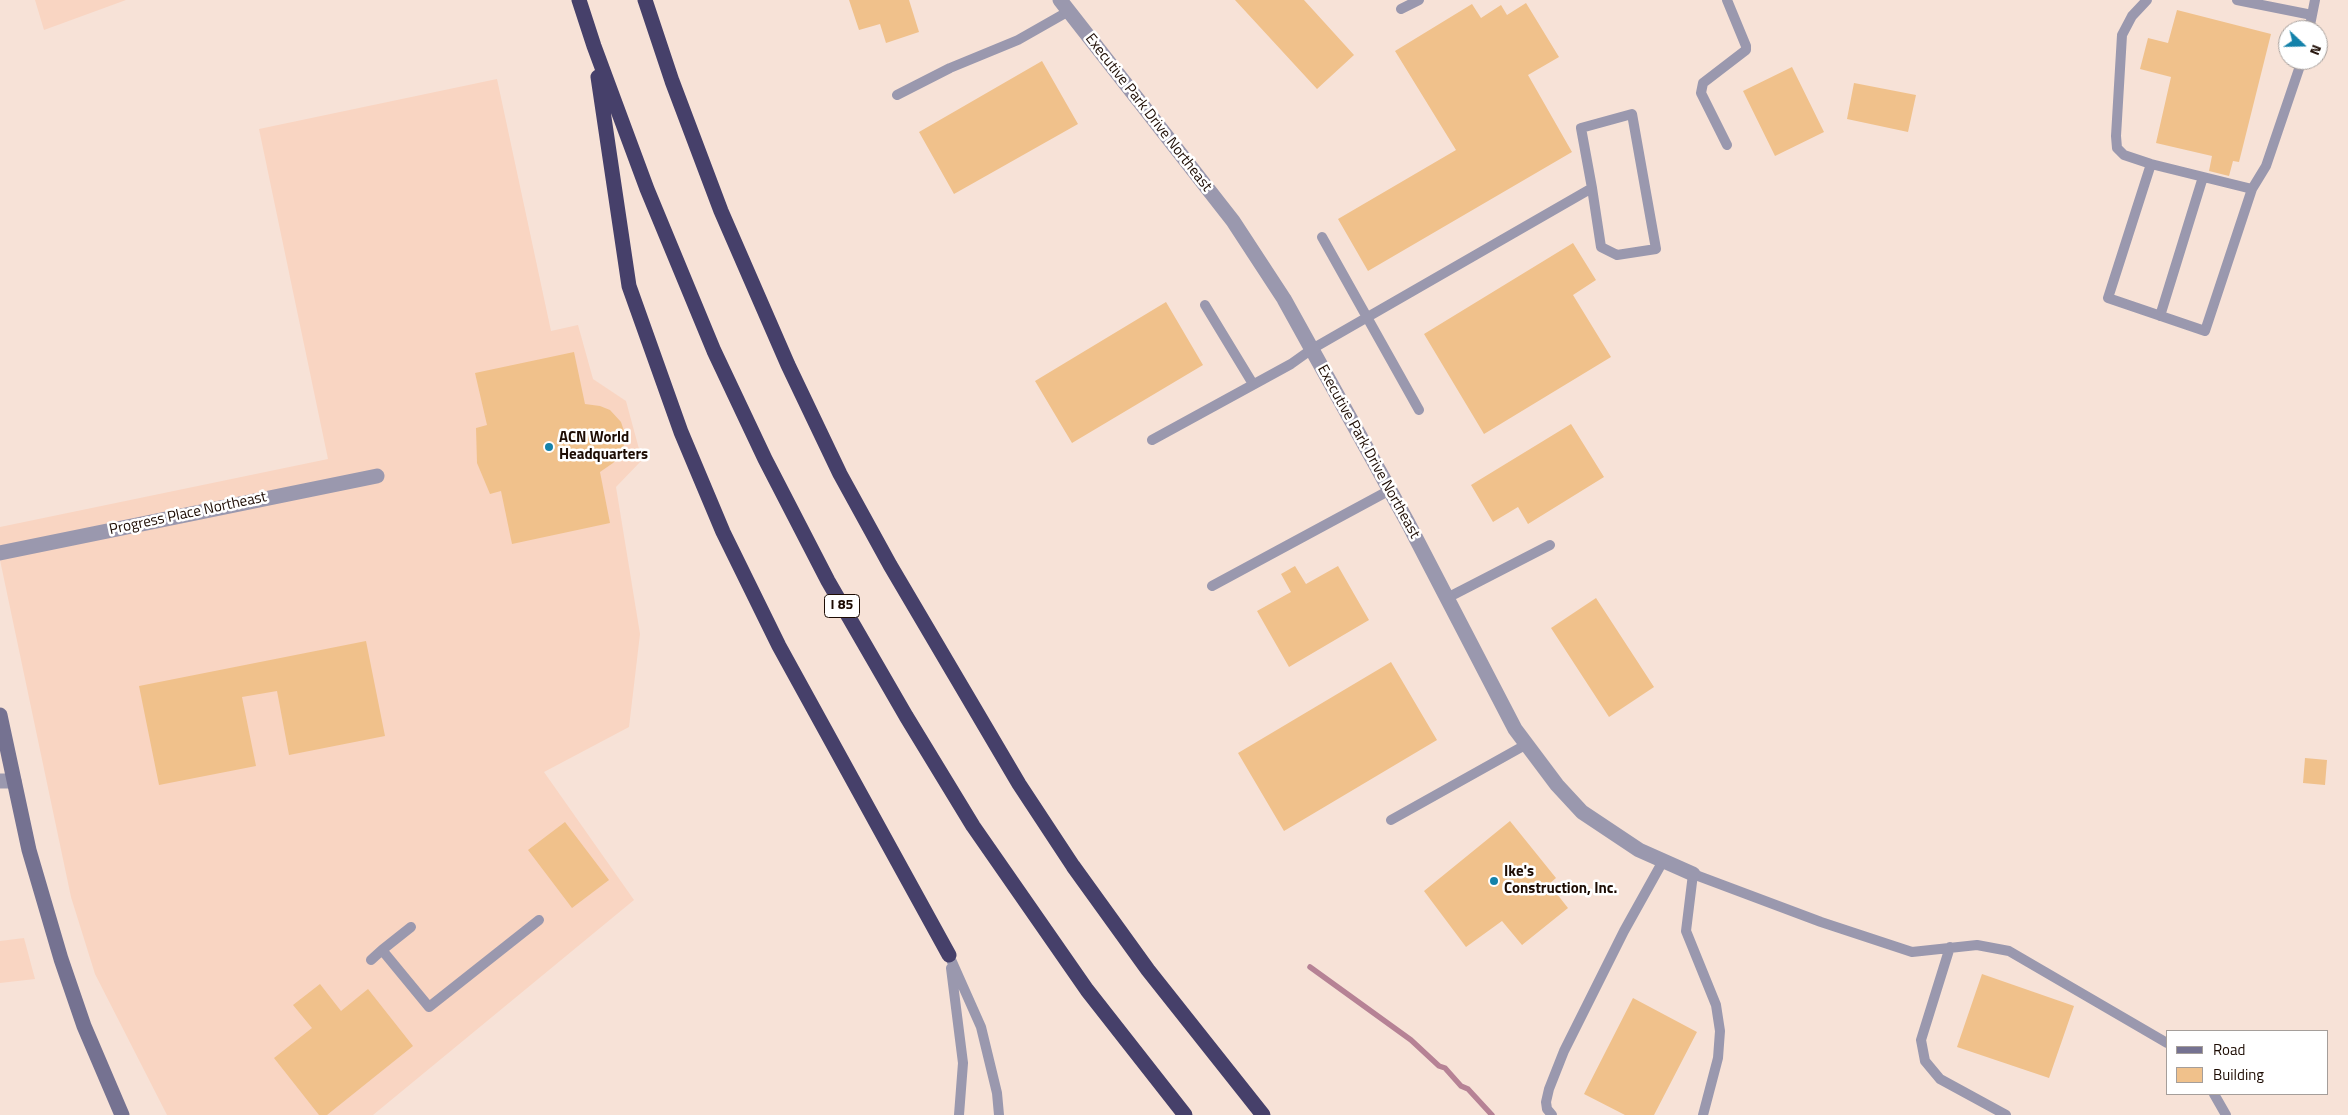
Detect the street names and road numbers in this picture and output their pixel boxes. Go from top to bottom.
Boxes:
street label: Executive Park Drive Northeast [1081,30,1215,196]
street label: Executive Park Drive Northeast [1313,362,1423,542]
street label: Progress Place Northeast [108,489,268,539]
road number: I 85 [824,594,860,618]

